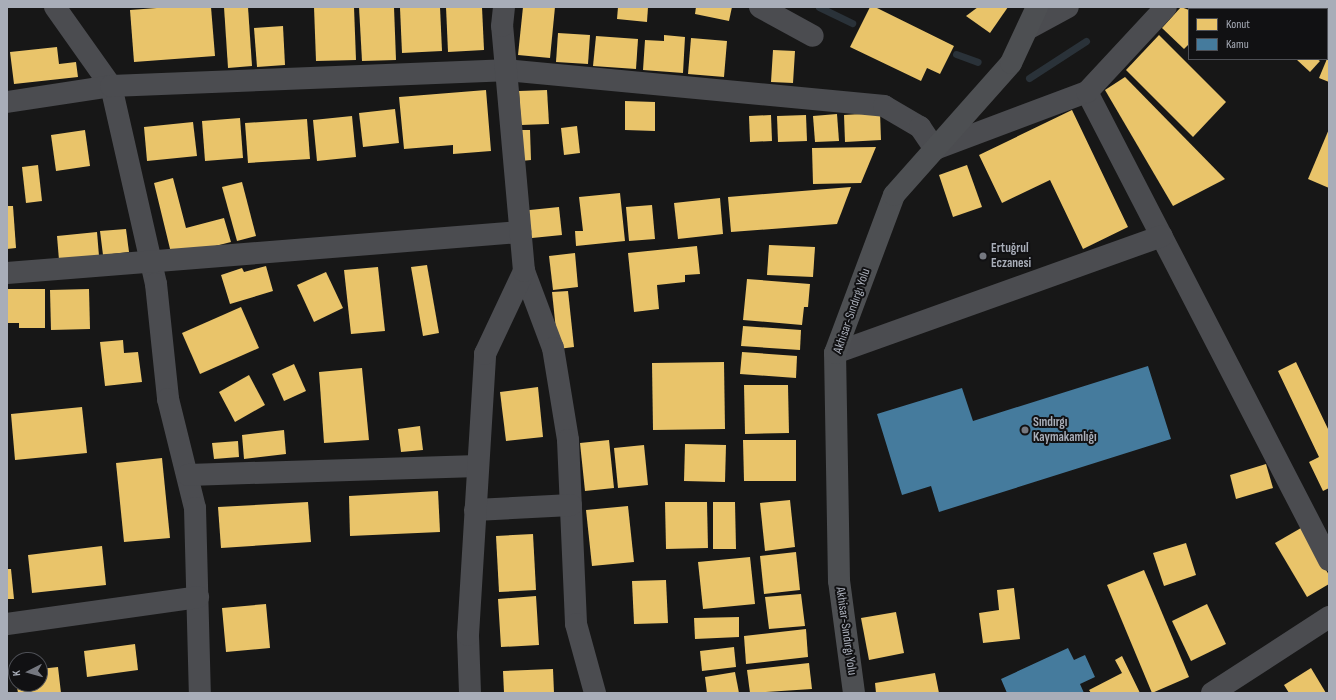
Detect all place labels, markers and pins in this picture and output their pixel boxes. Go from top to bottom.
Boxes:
place label: Ertuğrul Eczanesi [991,241,1031,272]
marker: Ertuğrul Eczanesi [978,251,988,261]
place label: Sındırgı Kaymakamlığı [1033,415,1097,446]
marker: Sındırgı Kaymakamlığı [1020,425,1030,435]

